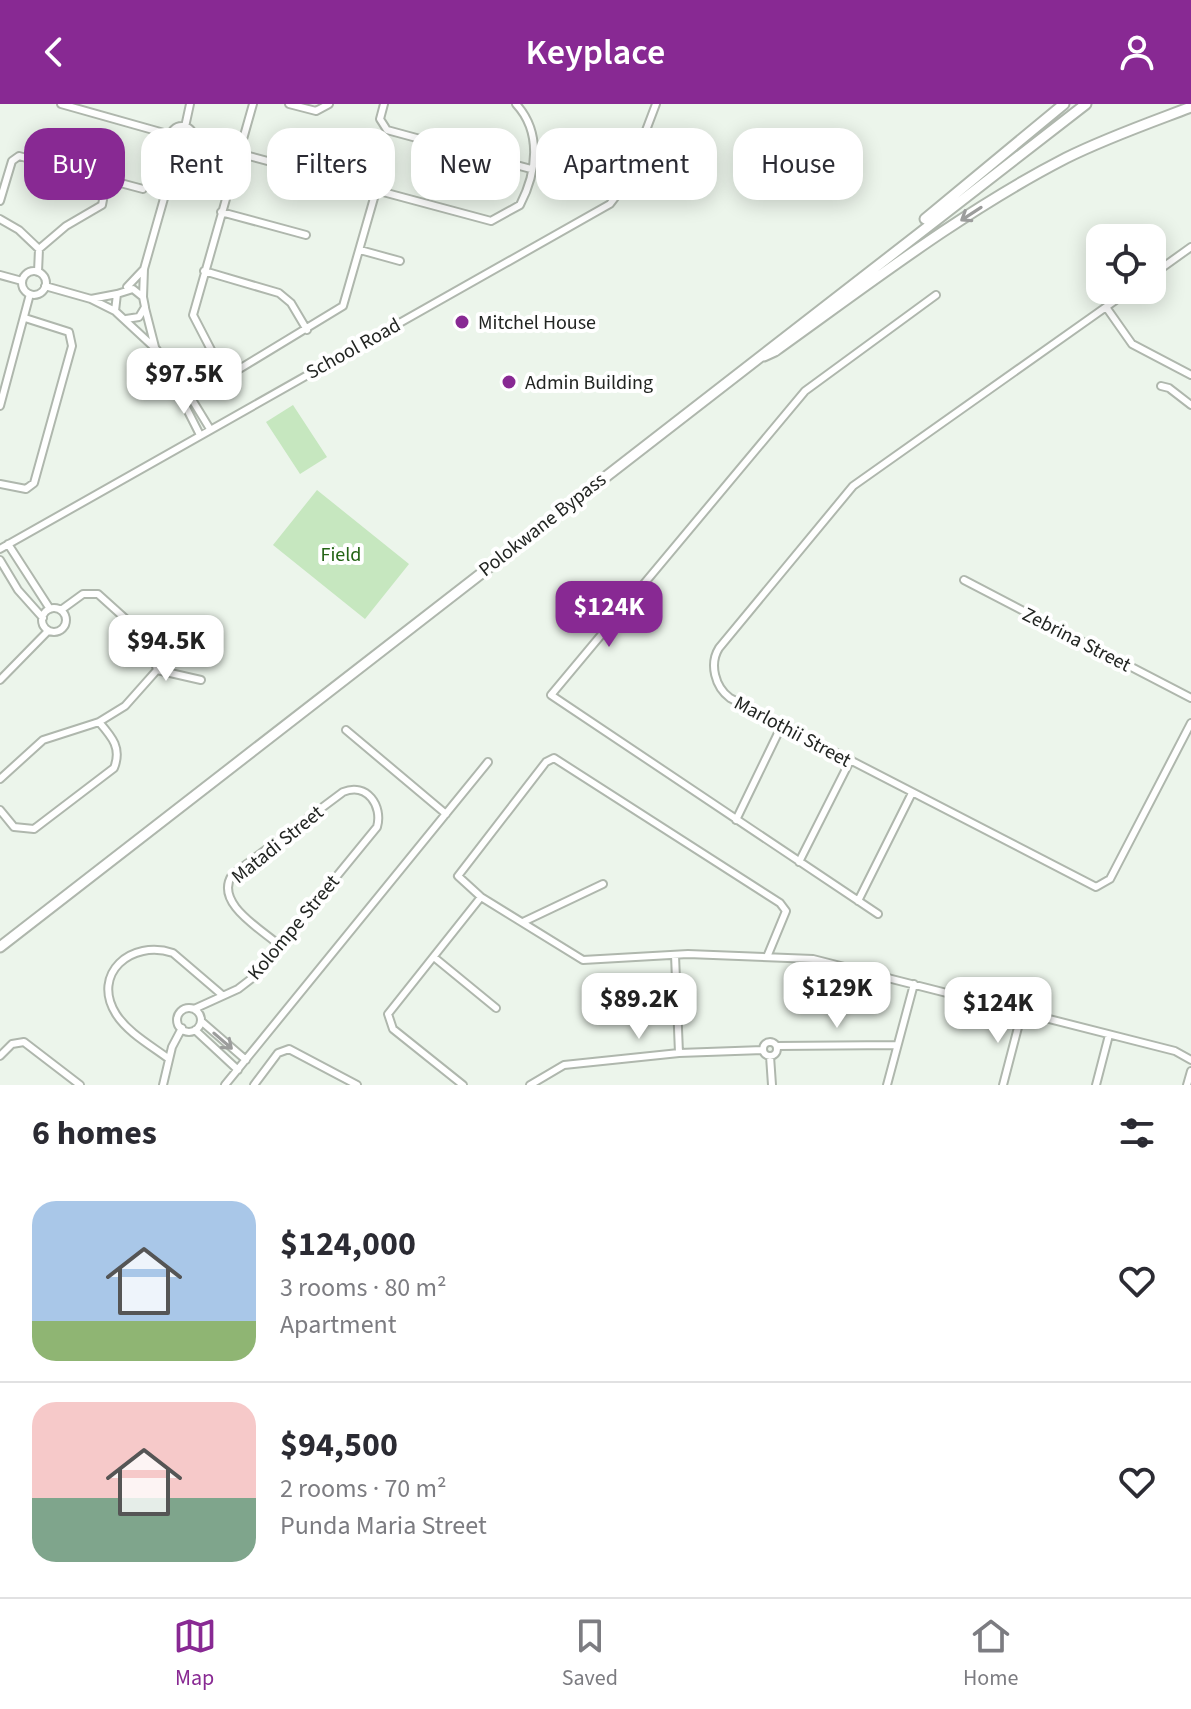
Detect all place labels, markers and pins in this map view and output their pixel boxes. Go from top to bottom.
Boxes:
place label: Mitchel House [478,309,596,337]
marker: Mitchel House [453,313,471,331]
pin: $97.5K [119,348,249,416]
place label: Admin Building [525,369,653,397]
marker: Admin Building [500,373,518,391]
pin: $124K [553,581,665,649]
pin: $94.5K [101,615,231,683]
pin: $129K [781,962,893,1030]
pin: $89.2K [574,973,704,1041]
pin: $124K [942,977,1054,1045]

